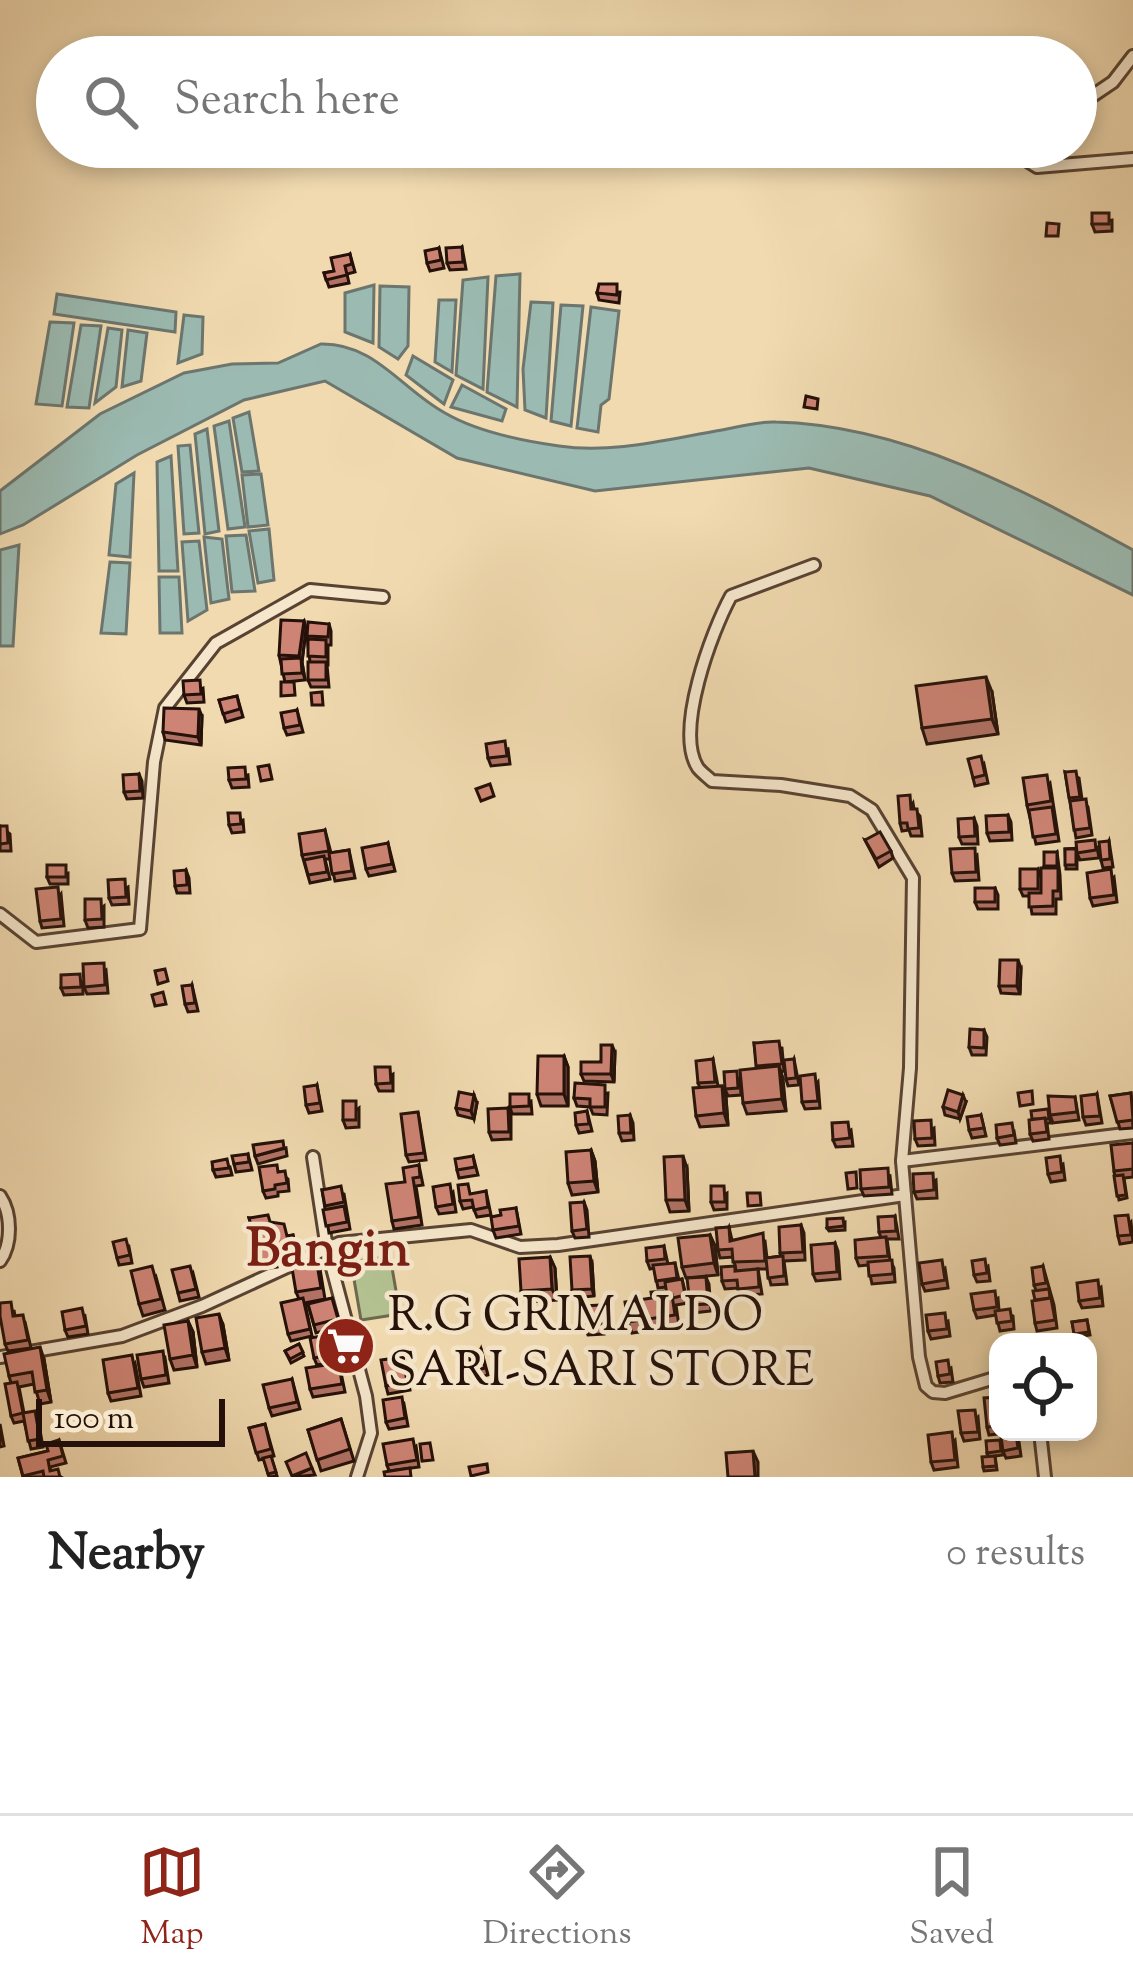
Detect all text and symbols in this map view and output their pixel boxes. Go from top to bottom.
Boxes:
search box [36,36,1097,168]
icon: search [78,69,144,135]
text: Search here [174,70,400,135]
district label: Bangin [246,1213,410,1291]
place label: R.G GRIMALDO SARI-SARI STORE [388,1284,814,1408]
supermarket icon: R.G GRIMALDO SARI-SARI STORE [315,1315,377,1377]
map controls [989,1333,1097,1441]
button: locate [989,1333,1097,1441]
scale bar [36,1393,225,1446]
text: 100 m [54,1396,134,1444]
text: Nearby [48,1519,205,1592]
text: 0 results [946,1527,1085,1583]
tab: Map [139,1839,205,1959]
tab: Directions [483,1839,632,1959]
tab: Saved [909,1839,994,1959]

